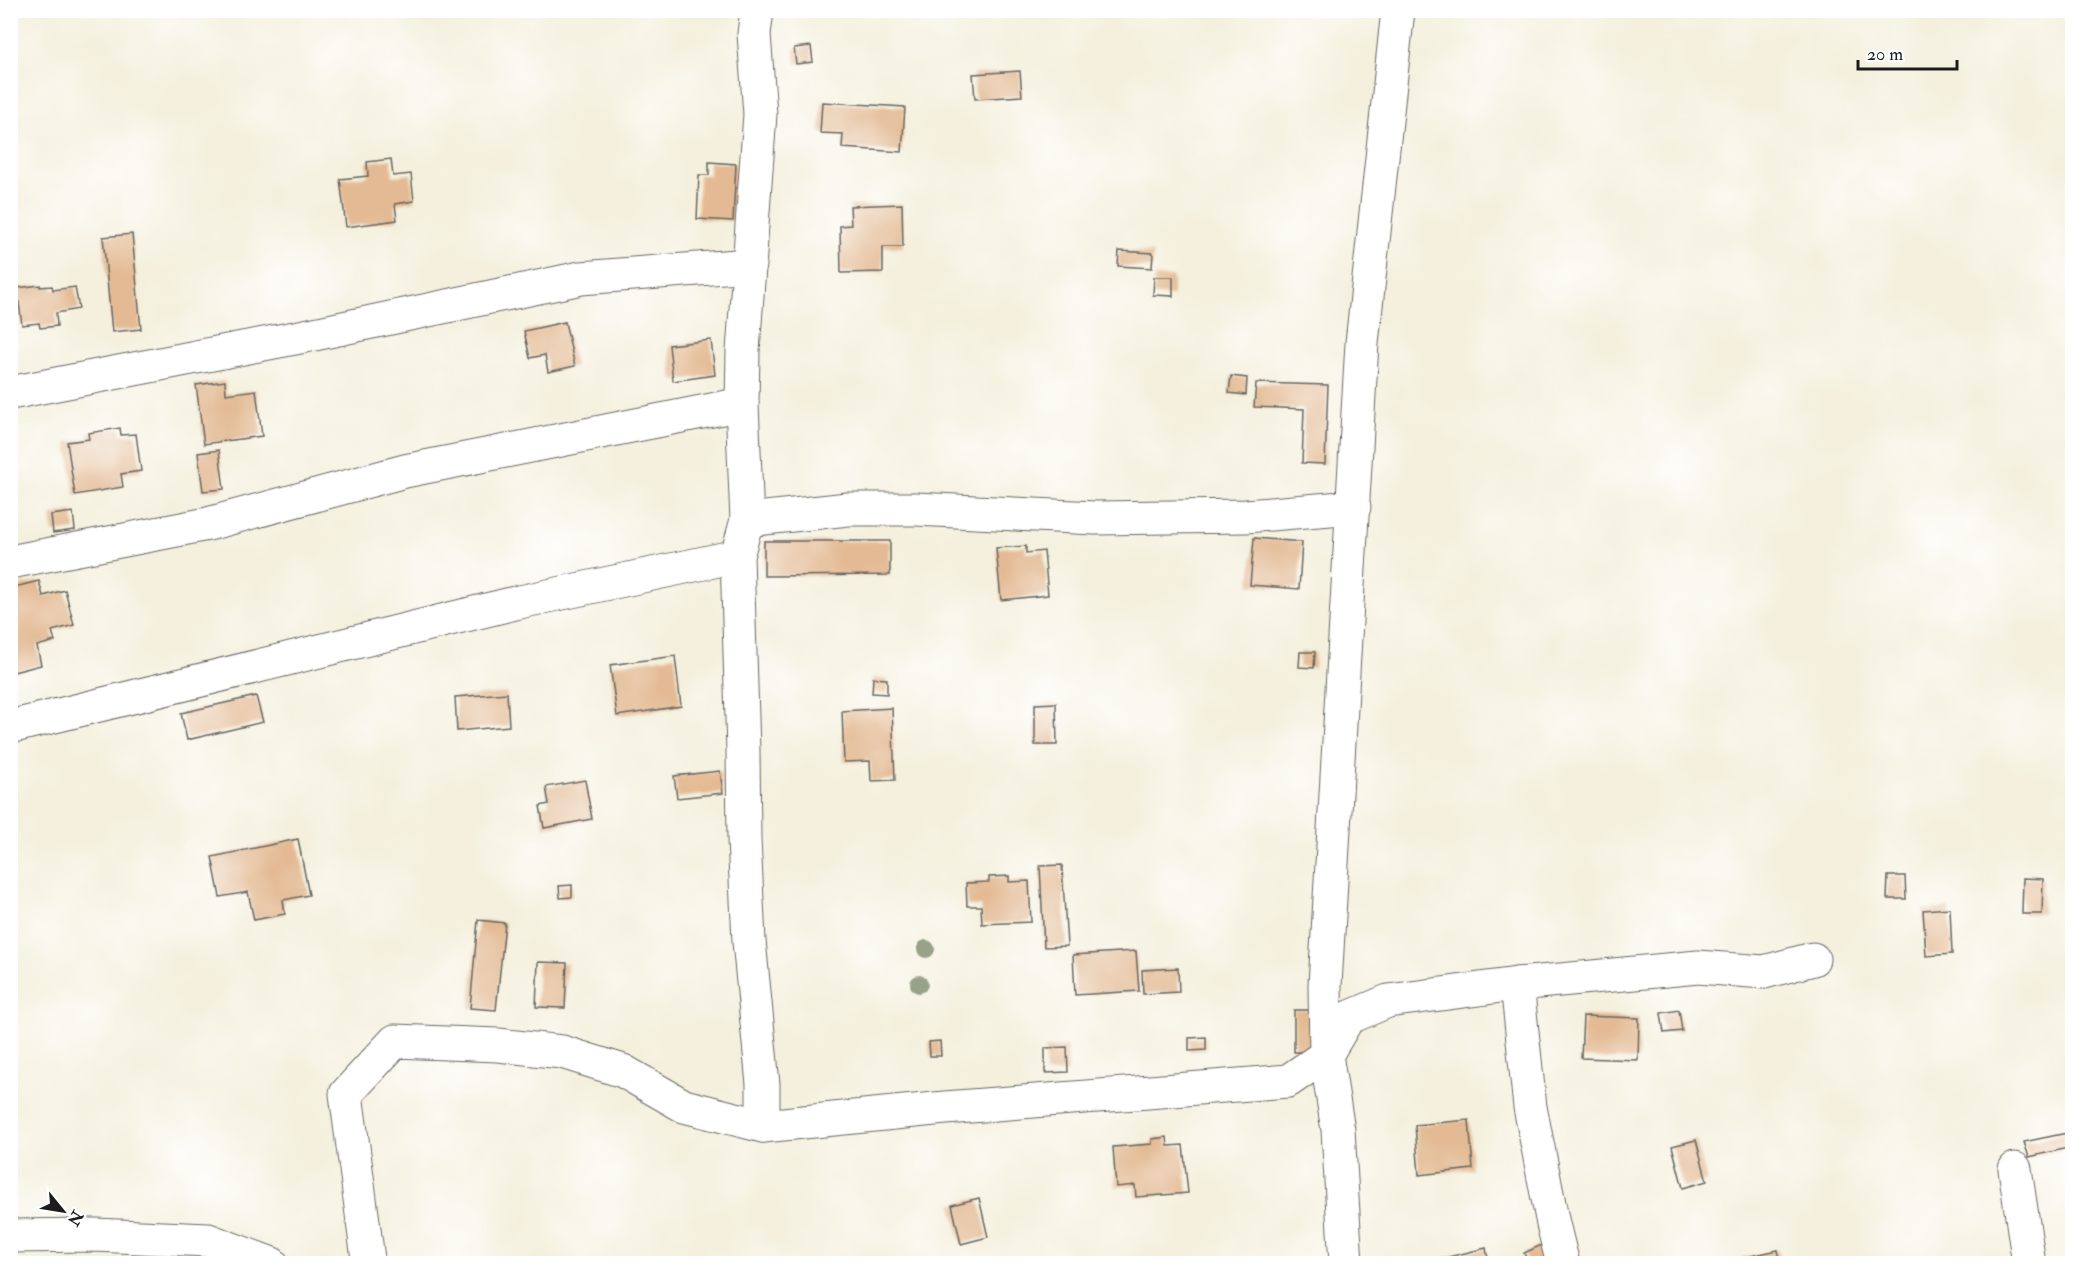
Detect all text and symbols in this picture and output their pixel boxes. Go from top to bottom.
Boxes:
scale bar [1858,33,1957,71]
text: 20 m [1867,43,1903,66]
north arrow [33,1181,93,1241]
text: N [63,1206,88,1230]

